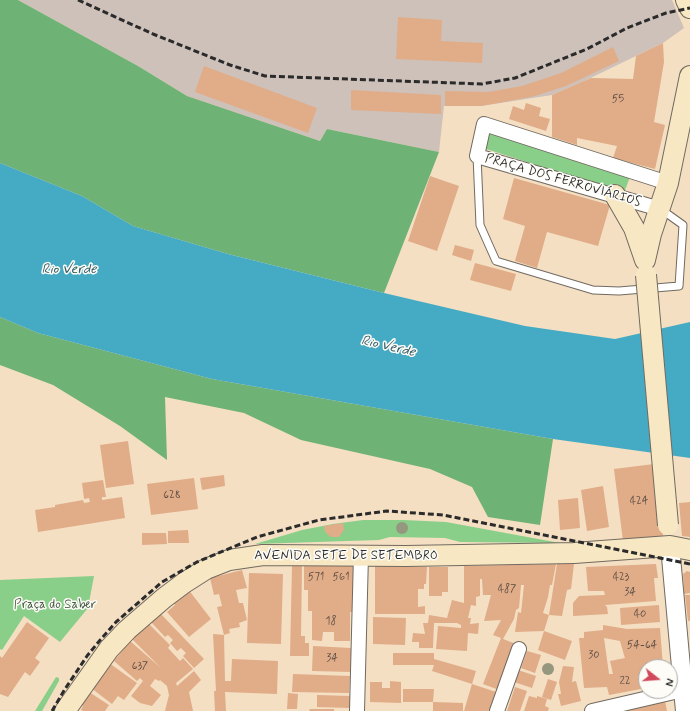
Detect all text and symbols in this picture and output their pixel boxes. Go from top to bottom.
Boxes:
house number: 55 [612,93,624,107]
street label: PRAÇA DOS FERROVIÁRIOS [483,151,643,211]
water label: Rio Verde [41,262,97,278]
water label: Rio Verde [359,333,417,361]
house number: 628 [163,489,181,503]
house number: 424 [630,495,648,509]
street label: AVENIDA SETE DE SETEMBRO [254,548,438,564]
house number: 571 [308,571,324,585]
house number: 561 [333,571,349,585]
house number: 423 [613,571,629,585]
house number: 487 [498,583,516,597]
house number: 34 [624,586,636,600]
park label: Praça do Saber [14,597,96,613]
house number: 40 [634,608,646,622]
house number: 18 [326,615,336,629]
house number: 54-64 [627,639,657,653]
house number: 30 [588,649,600,663]
house number: 34 [326,652,338,666]
north arrow [638,659,678,699]
house number: 637 [132,660,148,674]
house number: 22 [619,675,631,689]
text: N [661,677,676,688]

